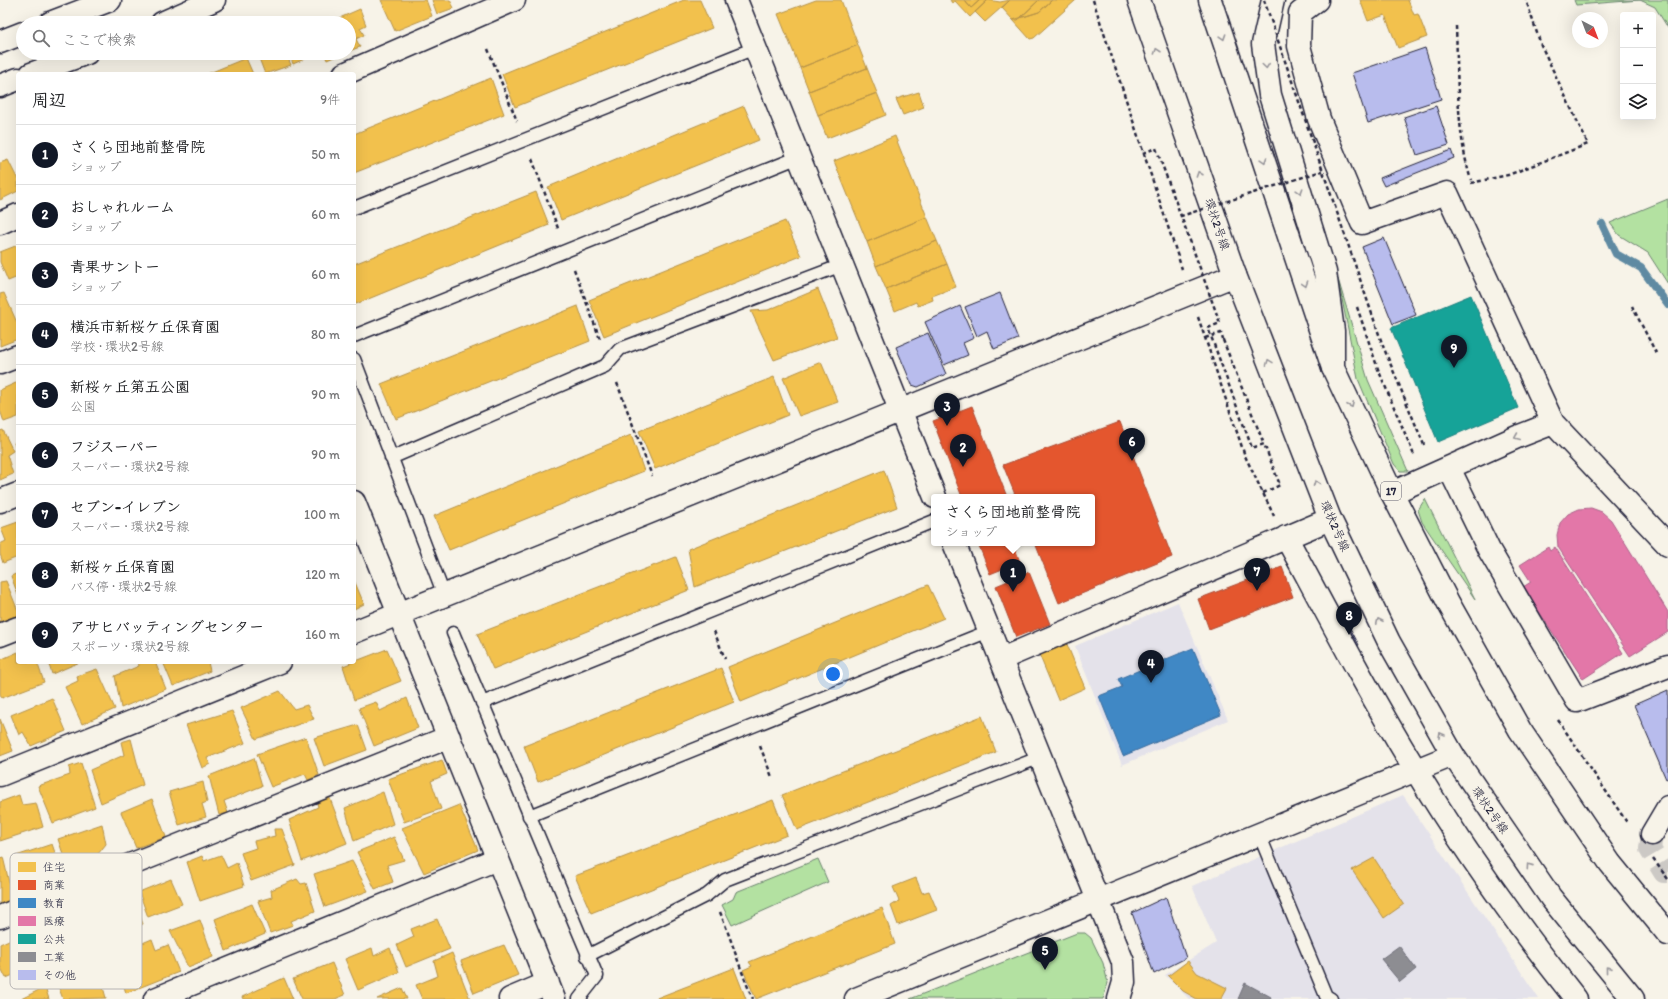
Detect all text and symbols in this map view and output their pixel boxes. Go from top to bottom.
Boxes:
north arrow [1572,12,1608,48]
map controls [1620,12,1656,120]
button: + [1620,12,1656,48]
search box [16,16,356,60]
icon: search [30,27,52,49]
text: ここで検索 [62,31,137,49]
one-way arrow [1218,33,1226,40]
one-way arrow [1153,48,1161,55]
button: − [1620,48,1656,84]
one-way arrow [1261,63,1270,69]
button: layers [1620,84,1656,120]
text: 周辺 [32,90,66,110]
text: 9件 [320,92,340,107]
text: さくら団地前整骨院 [70,138,205,156]
text: 1 [42,147,48,162]
text: 50 m [311,147,340,162]
one-way arrow [1259,157,1267,164]
text: ショップ [70,159,121,174]
one-way arrow [1196,171,1204,178]
one-way arrow [1295,187,1304,194]
street label: 環状2号線 [1202,196,1232,252]
text: おしゃれルーム [70,198,175,216]
text: 2 [42,207,48,222]
text: 60 m [311,207,340,222]
text: ショップ [70,219,121,234]
text: 青果サントー [70,258,160,276]
text: 3 [41,267,49,282]
text: 60 m [311,267,340,282]
text: ショップ [70,279,121,294]
one-way arrow [1300,280,1309,287]
text: 横浜市新桜ケ丘保育園 [70,318,220,336]
text: 4 [41,327,49,342]
text: 80 m [311,327,340,342]
pin: 9 [1441,335,1467,368]
text: 学校 · 環状2号線 [70,339,164,354]
one-way arrow [1265,358,1273,365]
text: 新桜ヶ丘第五公園 [70,378,190,396]
text: 5 [42,387,48,402]
text: 90 m [311,387,340,402]
pin: 3 [934,393,960,426]
text: 公園 [70,399,96,414]
one-way arrow [1346,401,1354,408]
pin: 6 [1119,428,1145,461]
one-way arrow [1513,433,1520,441]
pin: 2 [950,434,976,467]
text: フジスーパー [70,438,159,456]
text: 6 [42,447,48,462]
text: 90 m [311,447,340,462]
text: スーパー · 環状2号線 [70,459,189,474]
one-way arrow [1313,479,1321,486]
road number: 17 [1381,482,1401,500]
popup [931,494,1095,546]
text: セブン-イレブン [70,498,181,516]
street label: 環状2号線 [1318,498,1352,554]
text: さくら団地前整骨院 [945,503,1081,521]
text: 7 [42,507,48,522]
text: 100 m [304,507,340,522]
text: スーパー · 環状2号線 [70,519,189,534]
text: ショップ [945,524,997,539]
text: 新桜ヶ丘保育園 [70,558,175,576]
pin: 7 [1244,558,1270,591]
pin: 1 [1000,559,1026,592]
text: 8 [41,567,49,582]
text: 120 m [305,567,340,582]
text: バス停 · 環状2号線 [70,579,177,594]
pin: 8 [1336,602,1362,635]
one-way arrow [1376,617,1384,625]
text: アサヒバッティングセンター [70,618,264,636]
text: 9 [42,627,48,642]
text: 160 m [305,627,340,642]
text: スポーツ · 環状2号線 [70,639,190,654]
pin: 4 [1138,650,1164,683]
your location [823,664,843,684]
one-way arrow [1439,732,1446,739]
street label: 環状2号線 [1469,784,1511,836]
legend [10,853,142,989]
text: 住宅 [43,861,65,874]
one-way arrow [1526,863,1534,870]
text: 商業 [43,879,65,892]
text: 教育 [43,897,65,910]
text: 医療 [43,915,65,928]
text: 公共 [43,933,65,946]
pin: 5 [1032,937,1058,970]
text: 工業 [43,951,65,964]
one-way arrow [1606,966,1613,973]
text: その他 [43,969,76,982]

